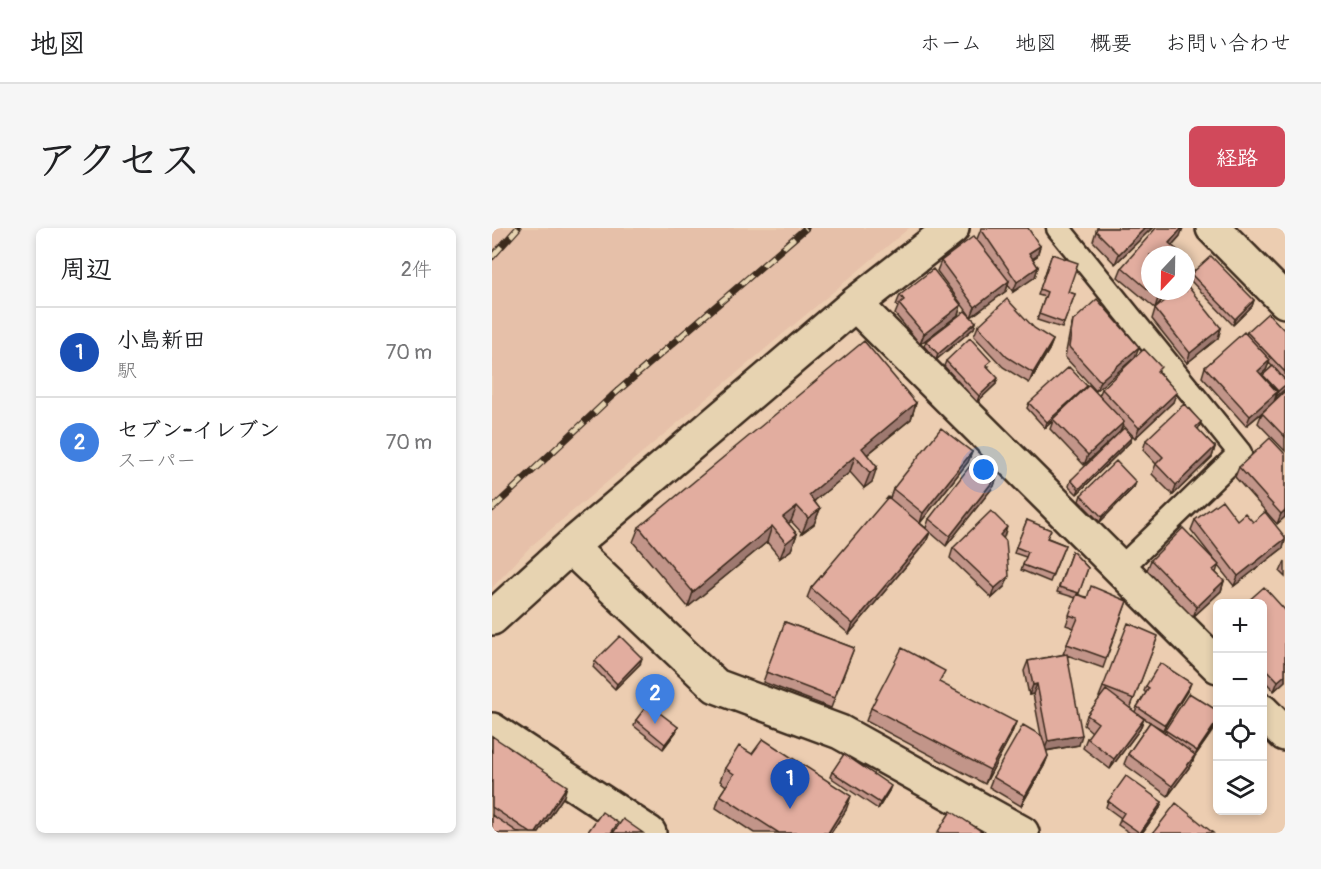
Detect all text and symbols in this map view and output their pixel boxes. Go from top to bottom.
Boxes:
text: 地図 [30,27,86,62]
text: ホーム [920,30,982,57]
text: 地図 [1015,30,1057,57]
text: 概要 [1090,30,1132,57]
text: お問い合わせ [1165,30,1291,57]
button: 経路 [1189,126,1285,187]
text: アクセス [36,135,201,187]
north arrow [1141,246,1195,300]
text: 周辺 [60,254,112,286]
text: 2件 [401,257,432,282]
text: 小島新田 [117,326,205,354]
text: 1 [76,340,83,365]
text: 70 m [386,340,432,365]
text: 駅 [117,358,137,383]
text: セブン-イレブン [117,416,280,444]
text: 2 [74,430,85,455]
text: 70 m [386,430,432,455]
text: スーパー [117,448,196,473]
your location [969,455,998,484]
map controls [1213,599,1267,815]
button: + [1213,599,1267,653]
button: − [1213,653,1267,707]
pin: 2 [636,674,674,724]
button: locate [1213,707,1267,761]
pin: 1 [770,760,810,809]
button: layers [1213,761,1267,815]

